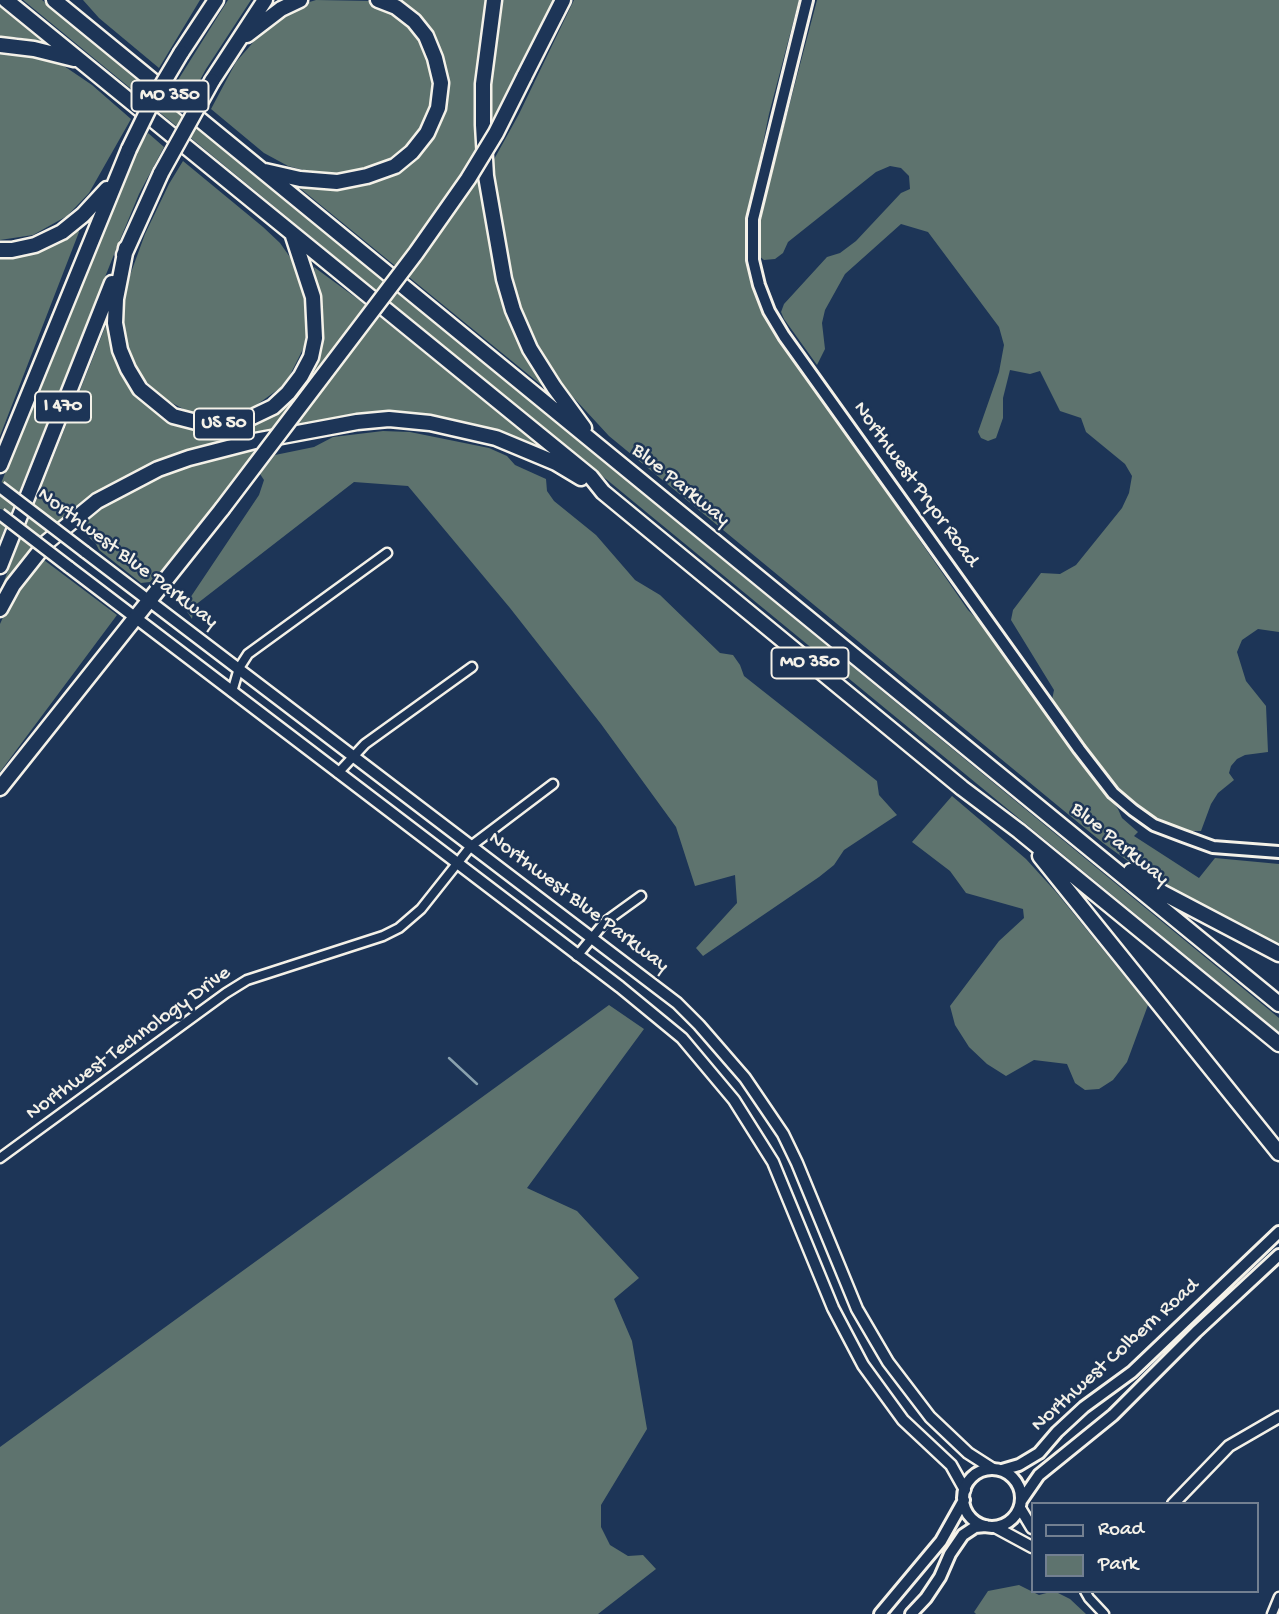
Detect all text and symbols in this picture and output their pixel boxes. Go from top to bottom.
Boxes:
road number: MO 350 [132,80,208,111]
road number: I 470 [35,392,91,422]
street label: Northwest Pryor Road [846,397,984,573]
road number: US 50 [194,408,254,440]
street label: Blue Parkway [626,439,734,533]
street label: Northwest Blue Parkway [32,483,222,635]
road number: MO 350 [772,648,848,678]
street label: Blue Parkway [1065,798,1173,892]
street label: Northwest Blue Parkway [483,827,673,979]
street label: Northwest Technology Drive [22,961,236,1127]
street label: Northwest Colbern Road [1027,1274,1205,1438]
legend [1030,1502,1258,1593]
text: Road [1098,1518,1144,1543]
text: Park [1098,1553,1138,1578]

